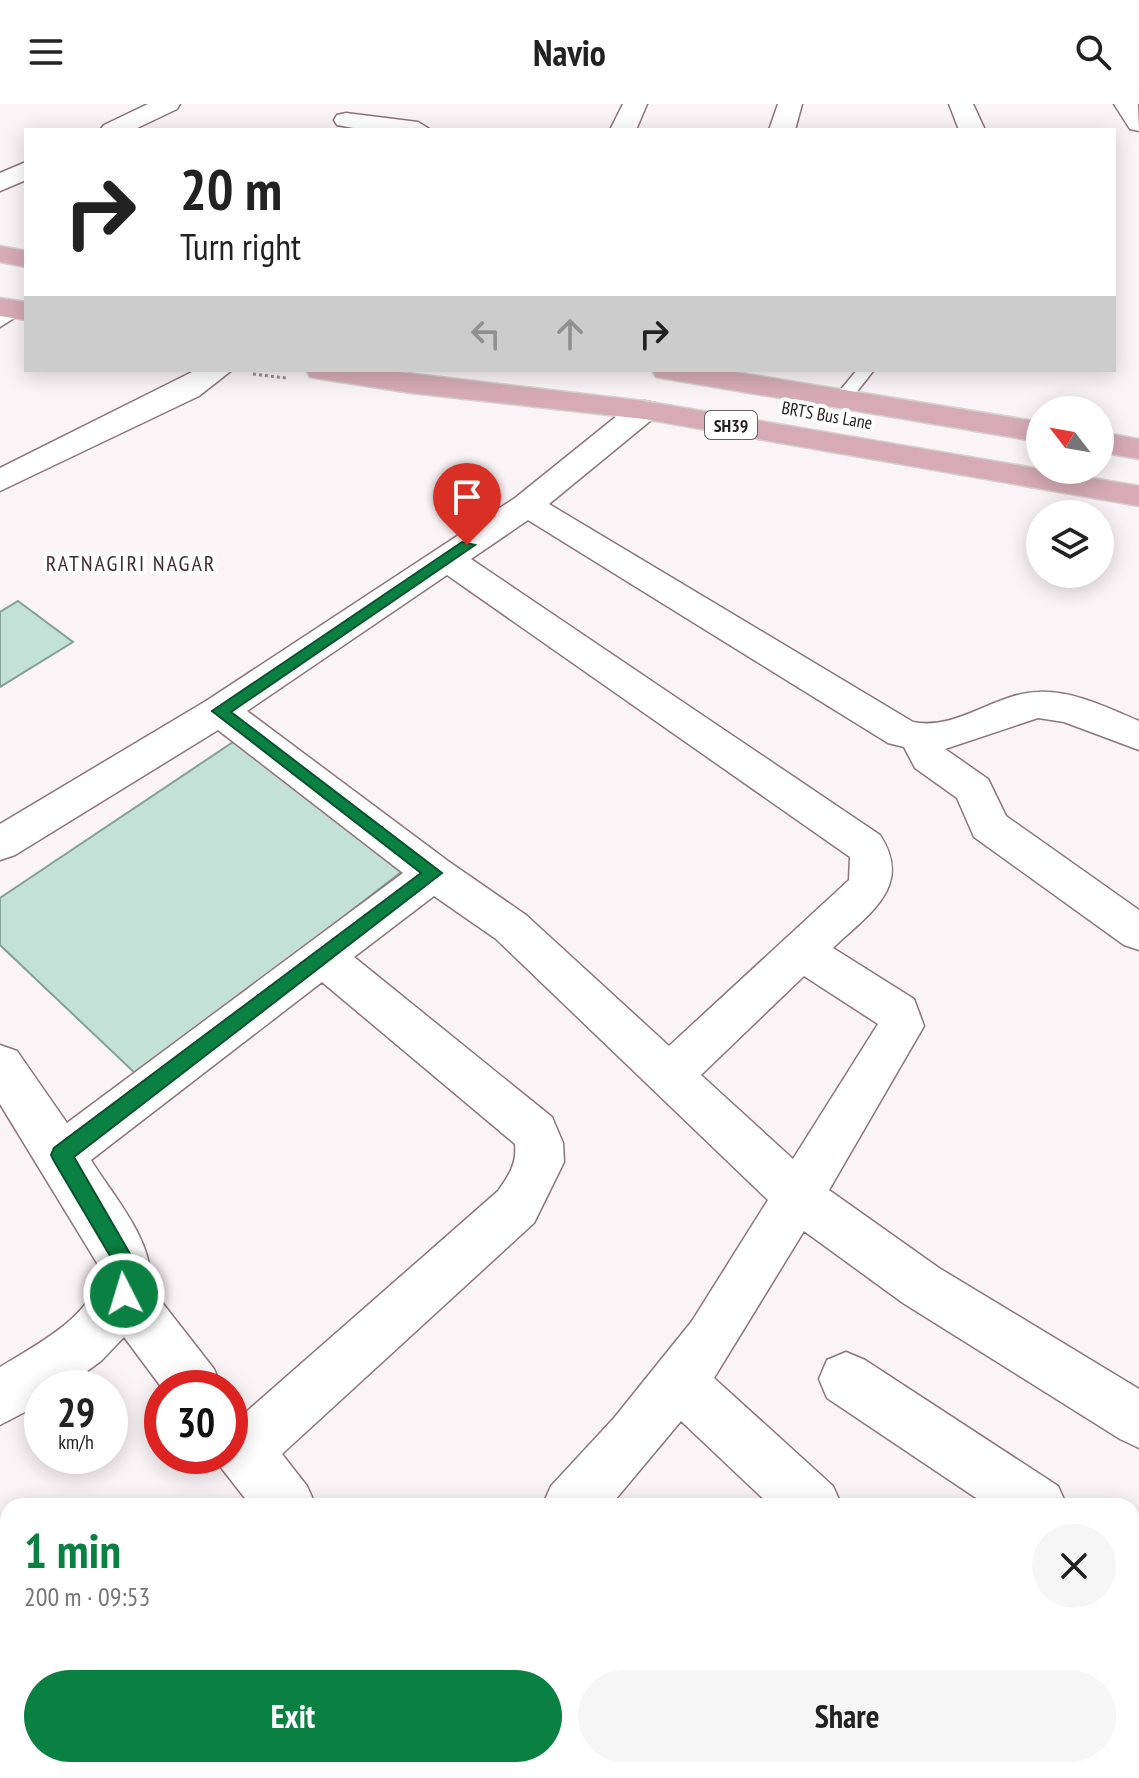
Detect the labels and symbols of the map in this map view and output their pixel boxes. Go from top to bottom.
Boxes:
street label: BRTS Bus Lane [780,396,874,434]
north arrow [1026,396,1114,484]
road number: SH39 [705,411,757,439]
pin [433,463,501,545]
district label: RATNAGIRI NAGAR [46,549,216,577]
position arrow [82,1252,166,1336]
speed limit sign: 30 [144,1370,248,1474]

